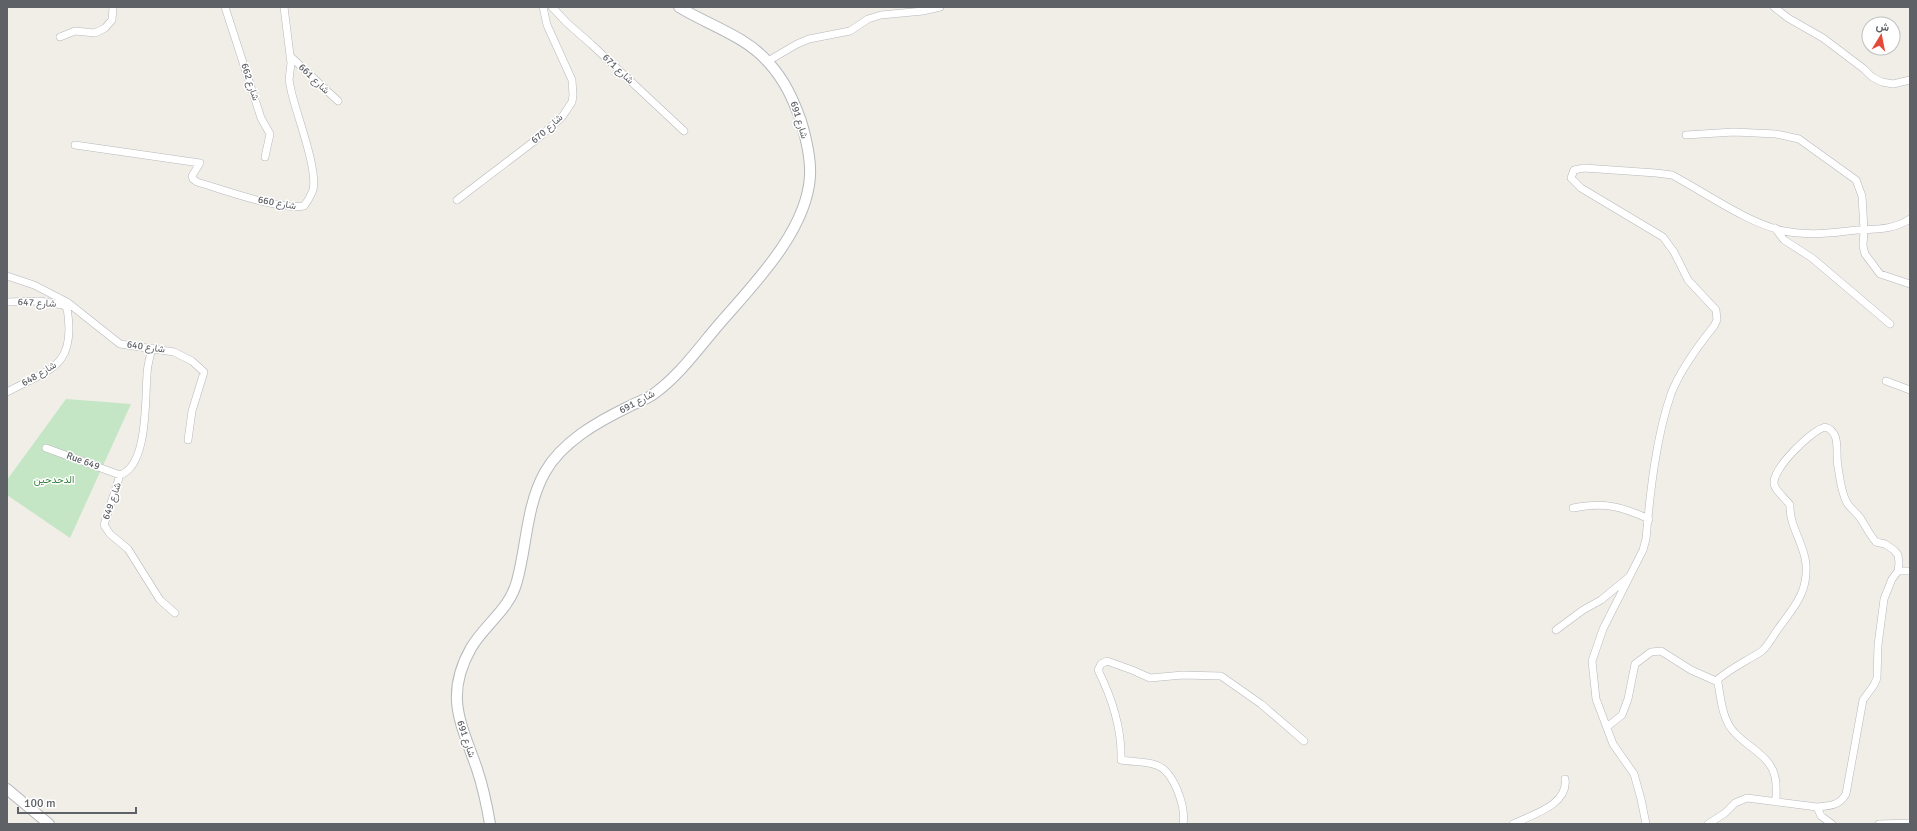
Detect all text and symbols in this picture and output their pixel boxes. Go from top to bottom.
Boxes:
north arrow [1861,16,1901,56]
text: ش [1875,19,1890,34]
street label: شارع 671 [600,51,636,87]
street label: شارع 661 [296,61,332,97]
street label: شارع 662 [238,62,262,102]
street label: شارع 691 [788,100,810,140]
street label: شارع 670 [529,112,565,146]
street label: شارع 660 [257,194,297,212]
street label: شارع 647 [17,296,57,310]
street label: شارع 640 [126,338,166,356]
street label: شارع 648 [19,359,59,389]
street label: شارع 691 [617,388,657,416]
street label: Rue 649 [65,449,101,473]
park label: الدحدحين [34,474,74,486]
street label: شارع 649 [100,481,124,521]
street label: شارع 691 [454,719,478,759]
scale bar [18,789,136,815]
text: 100 m [24,796,56,811]

